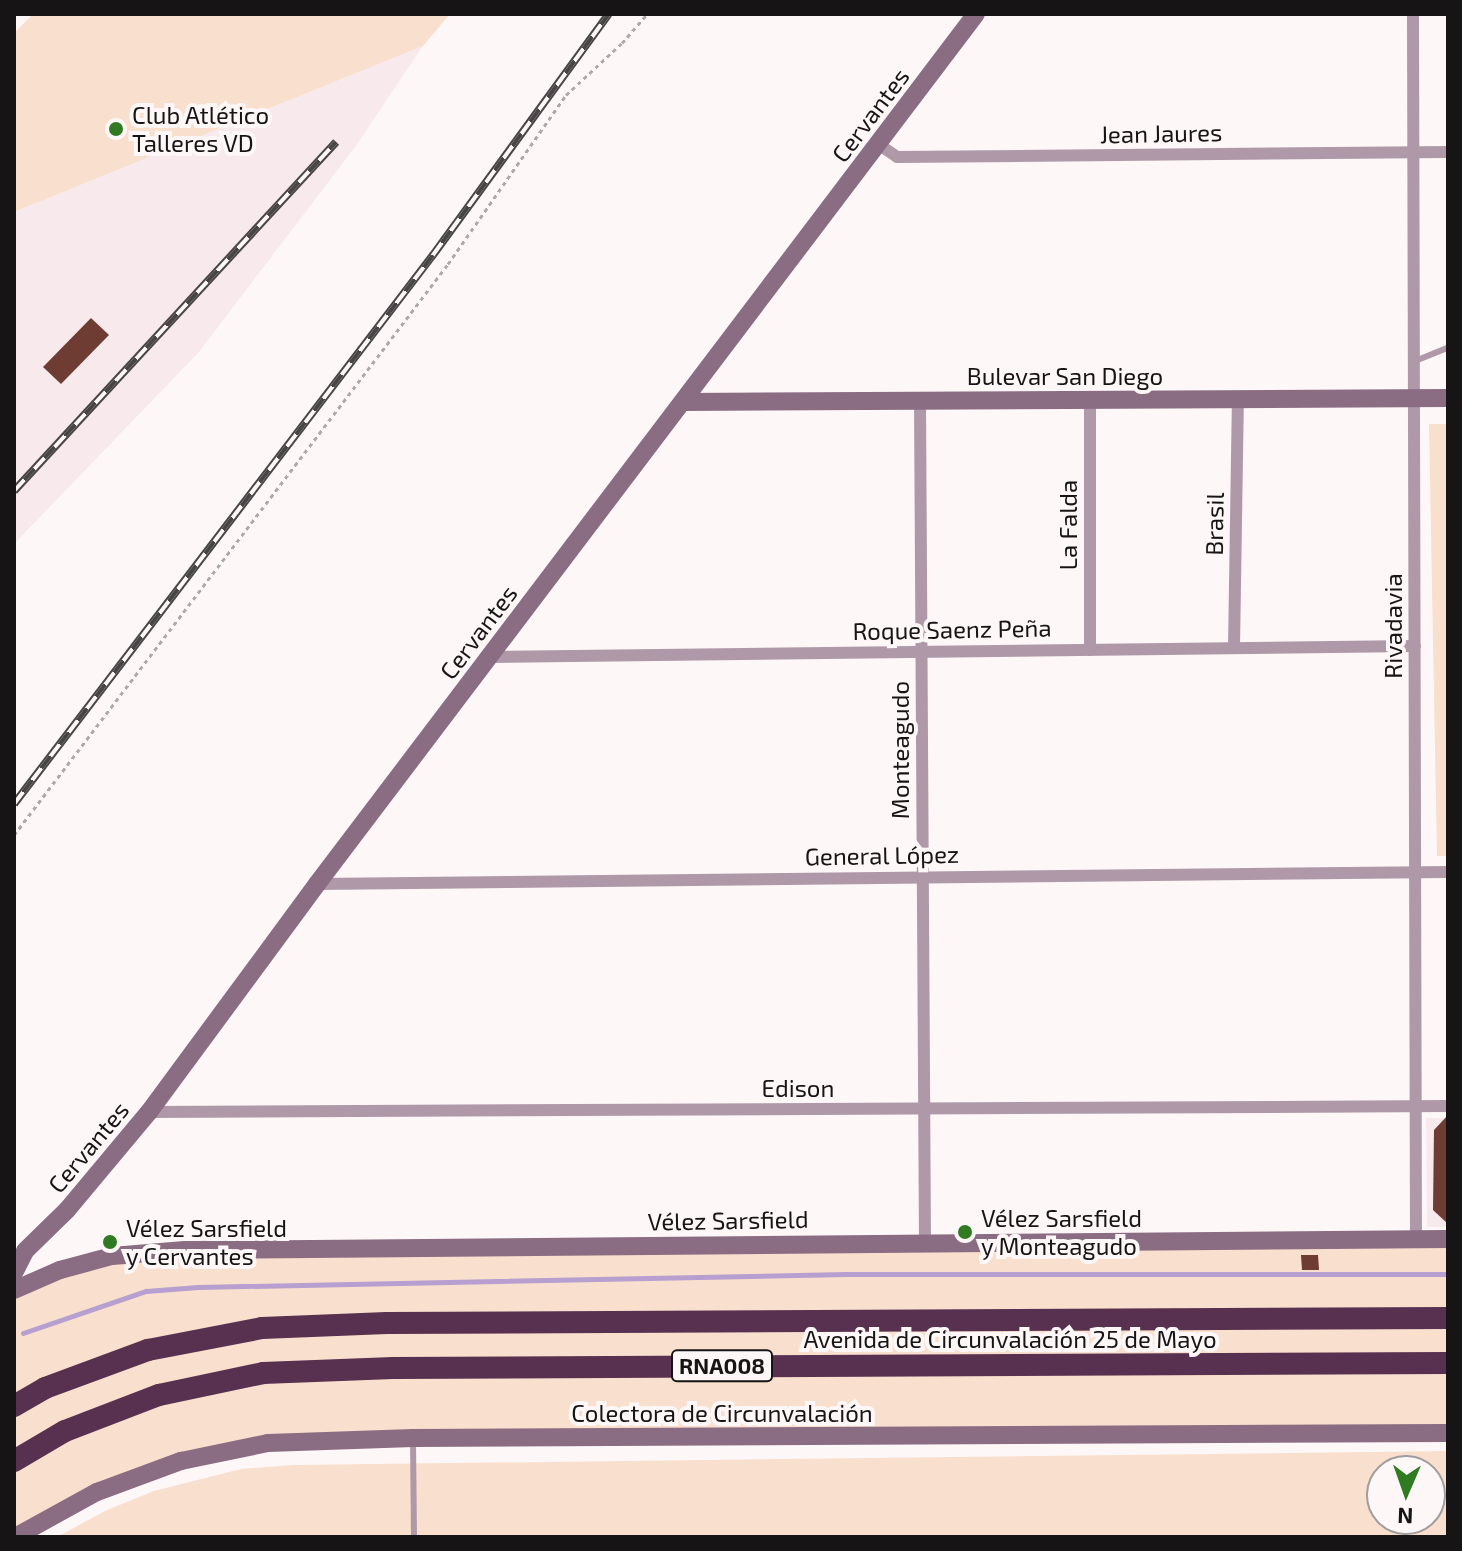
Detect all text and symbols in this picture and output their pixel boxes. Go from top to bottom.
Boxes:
street label: Cervantes [825,62,915,168]
place label: Club Atlético Talleres VD [132,101,270,157]
street label: Jean Jaures [1099,118,1223,148]
marker: Club Atlético Talleres VD [107,120,125,138]
street label: Bulevar San Diego [967,362,1163,390]
street label: La Falda [1054,480,1082,570]
street label: Brasil [1199,492,1229,556]
street label: Rivadavia [1379,573,1407,679]
street label: Cervantes [433,579,523,685]
street label: Roque Saenz Peña [852,613,1052,645]
street label: Monteagudo [886,681,914,819]
street label: General López [804,839,960,871]
street label: Edison [762,1074,834,1102]
street label: Cervantes [42,1096,134,1198]
street label: Vélez Sarsfield [647,1204,809,1236]
place label: Vélez Sarsfield y Monteagudo [981,1204,1142,1260]
place label: Vélez Sarsfield y Cervantes [126,1214,287,1270]
marker: Vélez Sarsfield y Monteagudo [956,1223,974,1241]
marker: Vélez Sarsfield y Cervantes [101,1233,119,1251]
street label: Avenida de Circunvalación 25 de Mayo [803,1325,1217,1353]
road number: RNA008 [670,1348,774,1384]
street label: Colectora de Circunvalación [571,1399,873,1427]
north arrow [1366,1455,1446,1535]
text: N [1397,1504,1414,1530]

